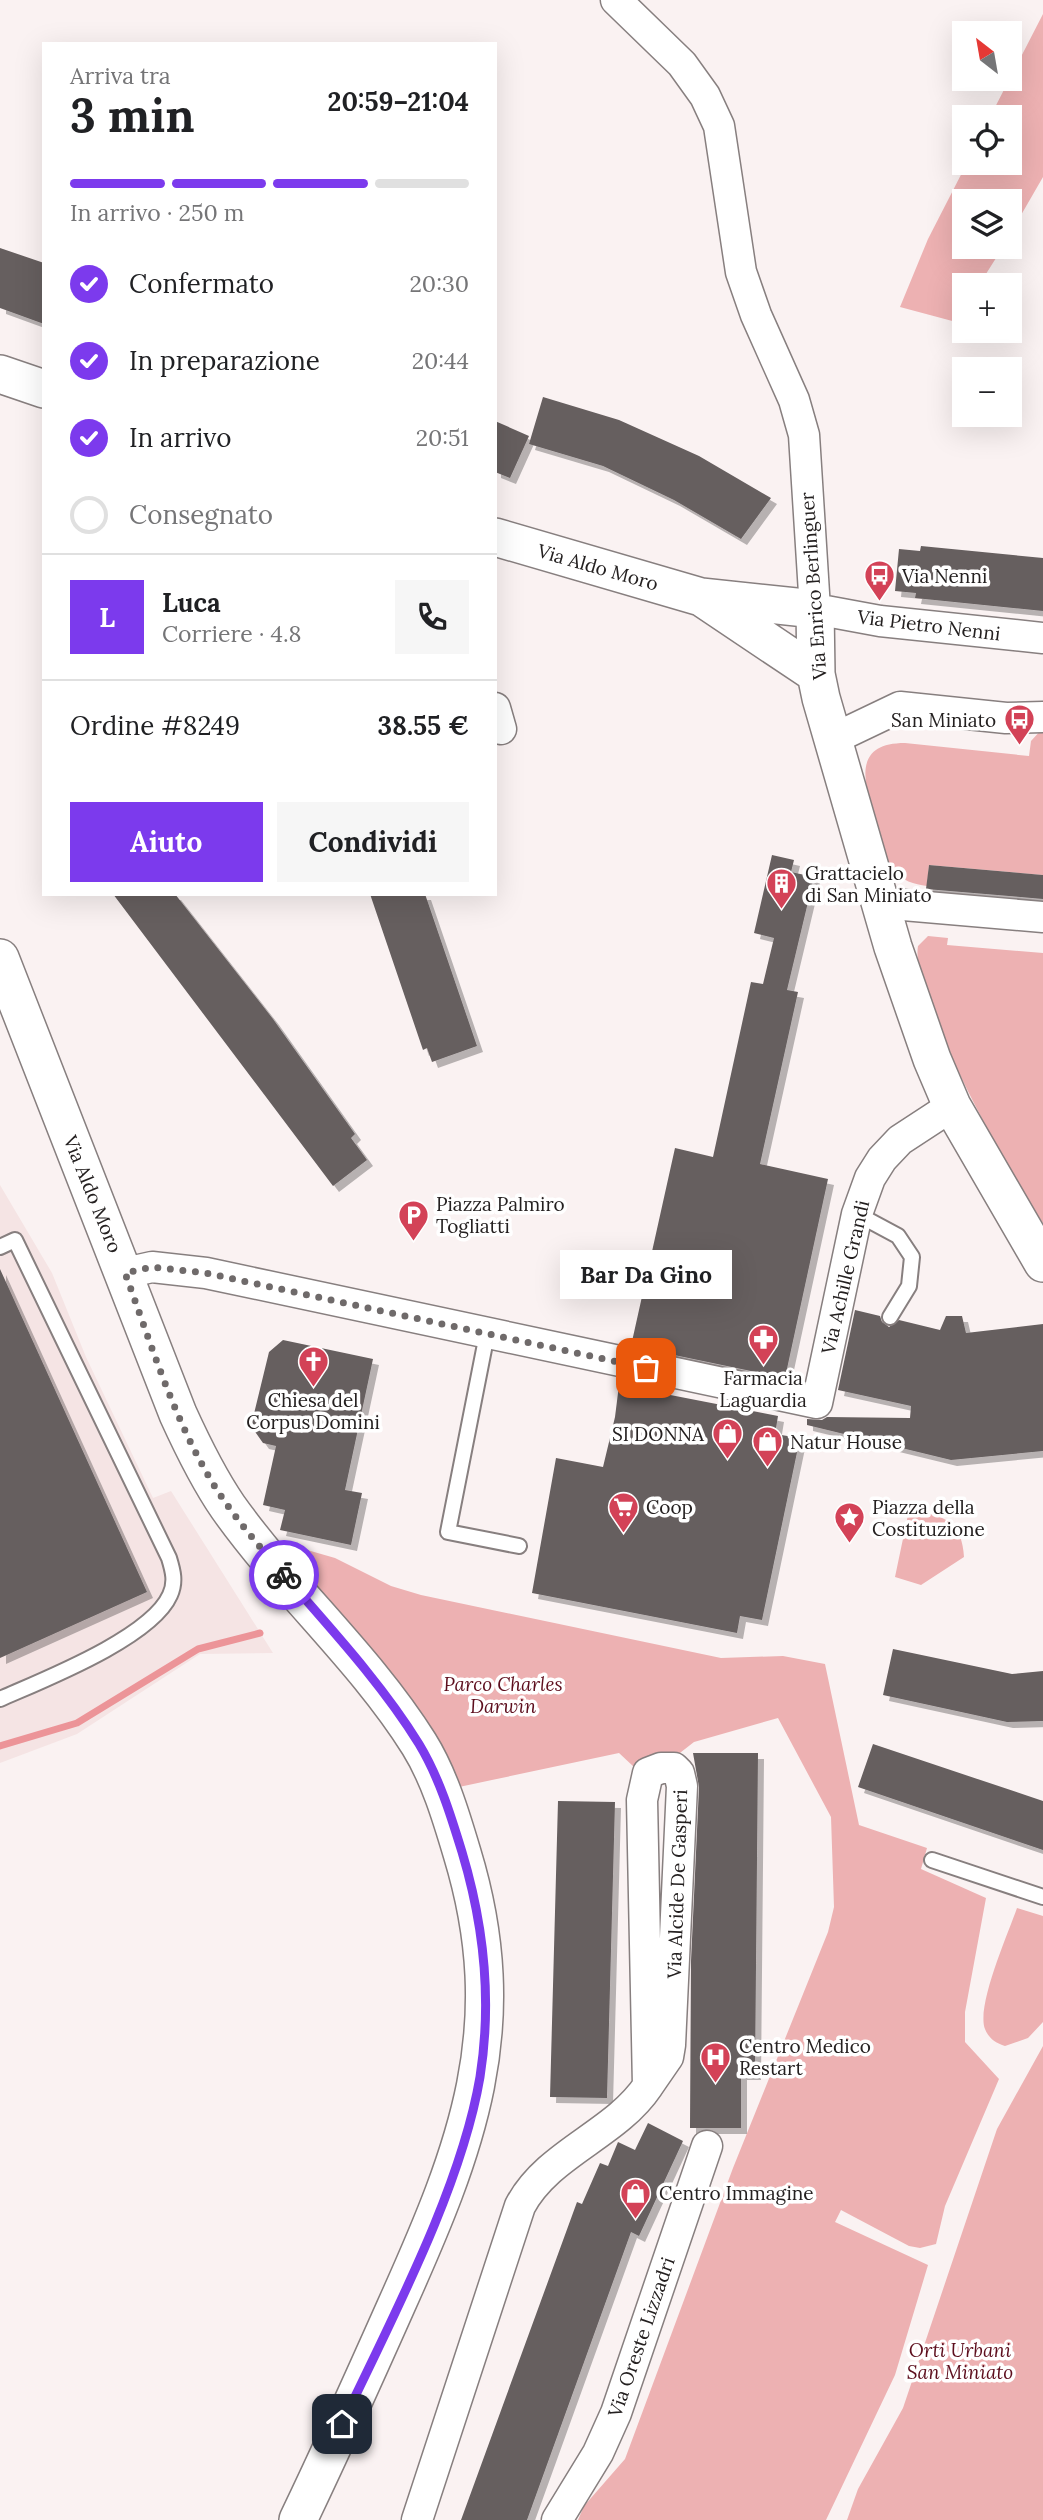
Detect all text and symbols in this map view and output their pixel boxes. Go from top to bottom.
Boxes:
north arrow [952,21,1022,91]
map controls [952,21,1022,427]
text: Arriva tra [70,61,171,90]
text: 20:59–21:04 [328,85,469,118]
text: 3 min [70,86,195,145]
button: locate [952,105,1022,175]
button: layers [952,189,1022,259]
text: In arrivo · 250 m [70,198,244,227]
icon: check [70,265,108,303]
text: Confermato [129,267,274,300]
text: 20:30 [410,269,469,298]
button: + [952,273,1022,343]
icon: check [70,342,108,380]
text: In preparazione [129,344,320,377]
text: 20:44 [412,346,469,375]
button: − [952,357,1022,427]
icon: check [70,419,108,457]
text: In arrivo [129,421,232,454]
text: 20:51 [416,423,469,452]
street label: Via Enrico Berlinguer [794,491,832,682]
text: Consegnato [129,498,273,531]
street label: Via Aldo Moro [534,538,661,596]
bus stop icon: Via Nenni [862,559,896,603]
place label: Via Nenni [901,564,987,588]
button: phone [395,580,469,654]
text: Luca [162,586,221,619]
text: L [99,601,115,634]
street label: Via Pietro Nenni [855,604,1002,646]
text: Corriere · 4.8 [162,619,302,648]
bus stop icon: San Miniato [1002,703,1036,747]
place label: San Miniato [891,708,996,732]
text: Ordine #8249 [70,709,240,742]
text: 38.55 € [378,709,469,742]
button: Aiuto [70,802,263,882]
button: Condividi [277,802,469,882]
place label: Grattacielo di San Miniato [805,861,932,907]
building icon: Grattacielo di San Miniato [765,867,799,911]
street label: Via Aldo Moro [58,1131,127,1256]
place label: Piazza Palmiro Togliatti [436,1192,565,1238]
parking icon: Piazza Palmiro Togliatti [396,1198,430,1242]
street label: Via Achille Grandi [815,1198,874,1357]
callout: Bar Da Gino [560,1249,732,1298]
text: Bar Da Gino [580,1260,712,1289]
pharmacy icon: Farmacia Laguardia [746,1322,780,1366]
pin [616,1338,676,1398]
church icon: Chiesa del Corpus Domini [296,1344,330,1388]
icon: bag [627,1349,665,1387]
place label: Farmacia Laguardia [719,1366,807,1412]
place label: Chiesa del Corpus Domini [246,1388,380,1434]
shop icon: SI DONNA [710,1417,744,1461]
place label: SI DONNA [612,1422,705,1446]
shop icon: Natur House [750,1425,784,1469]
place label: Natur House [790,1430,902,1454]
supermarket icon: Coop [606,1490,640,1534]
place label: Coop [646,1495,693,1519]
place label: Piazza della Costituzione [872,1495,985,1541]
place icon: Piazza della Costituzione [832,1501,866,1545]
courier [249,1540,319,1610]
icon: bike [265,1556,303,1594]
park label: Parco Charles Darwin [443,1672,563,1718]
street label: Via Alcide De Gasperi [662,1789,692,1980]
place label: Centro Medico Restart [739,2034,871,2080]
hospital icon: Centro Medico Restart [699,2040,733,2084]
shop icon: Centro Immagine [619,2176,653,2220]
place label: Centro Immagine [659,2181,814,2205]
street label: Via Oreste Lizzadri [602,2254,680,2421]
park label: Orti Urbani San Miniato [907,2338,1013,2384]
pin [312,2394,372,2454]
icon: home [323,2405,361,2443]

